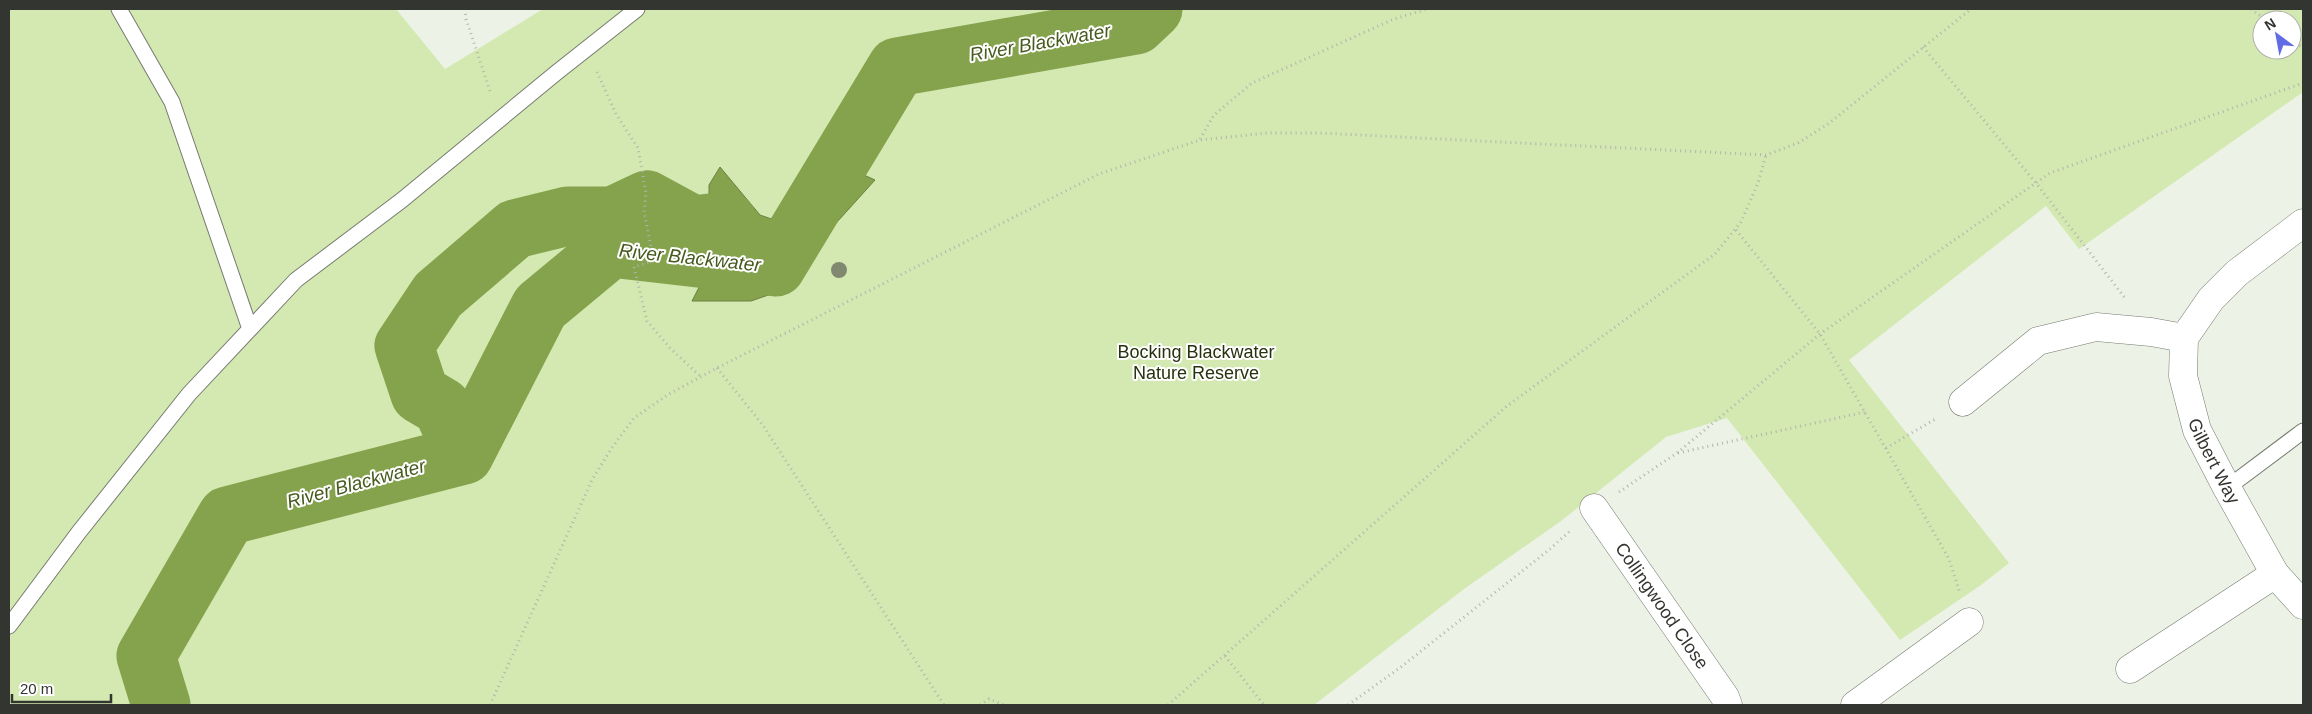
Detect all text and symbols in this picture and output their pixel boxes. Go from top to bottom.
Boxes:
north arrow [2252,10,2302,60]
text: N [2262,15,2279,33]
water label: River Blackwater [968,20,1113,65]
water label: River Blackwater [618,240,763,275]
park label: Bocking Blackwater Nature Reserve [1117,342,1275,383]
street label: Gilbert Way [2184,416,2244,507]
water label: River Blackwater [285,455,428,512]
street label: Collingwood Close [1611,539,1712,673]
scale bar [12,672,111,704]
text: 20 m [20,680,53,697]

